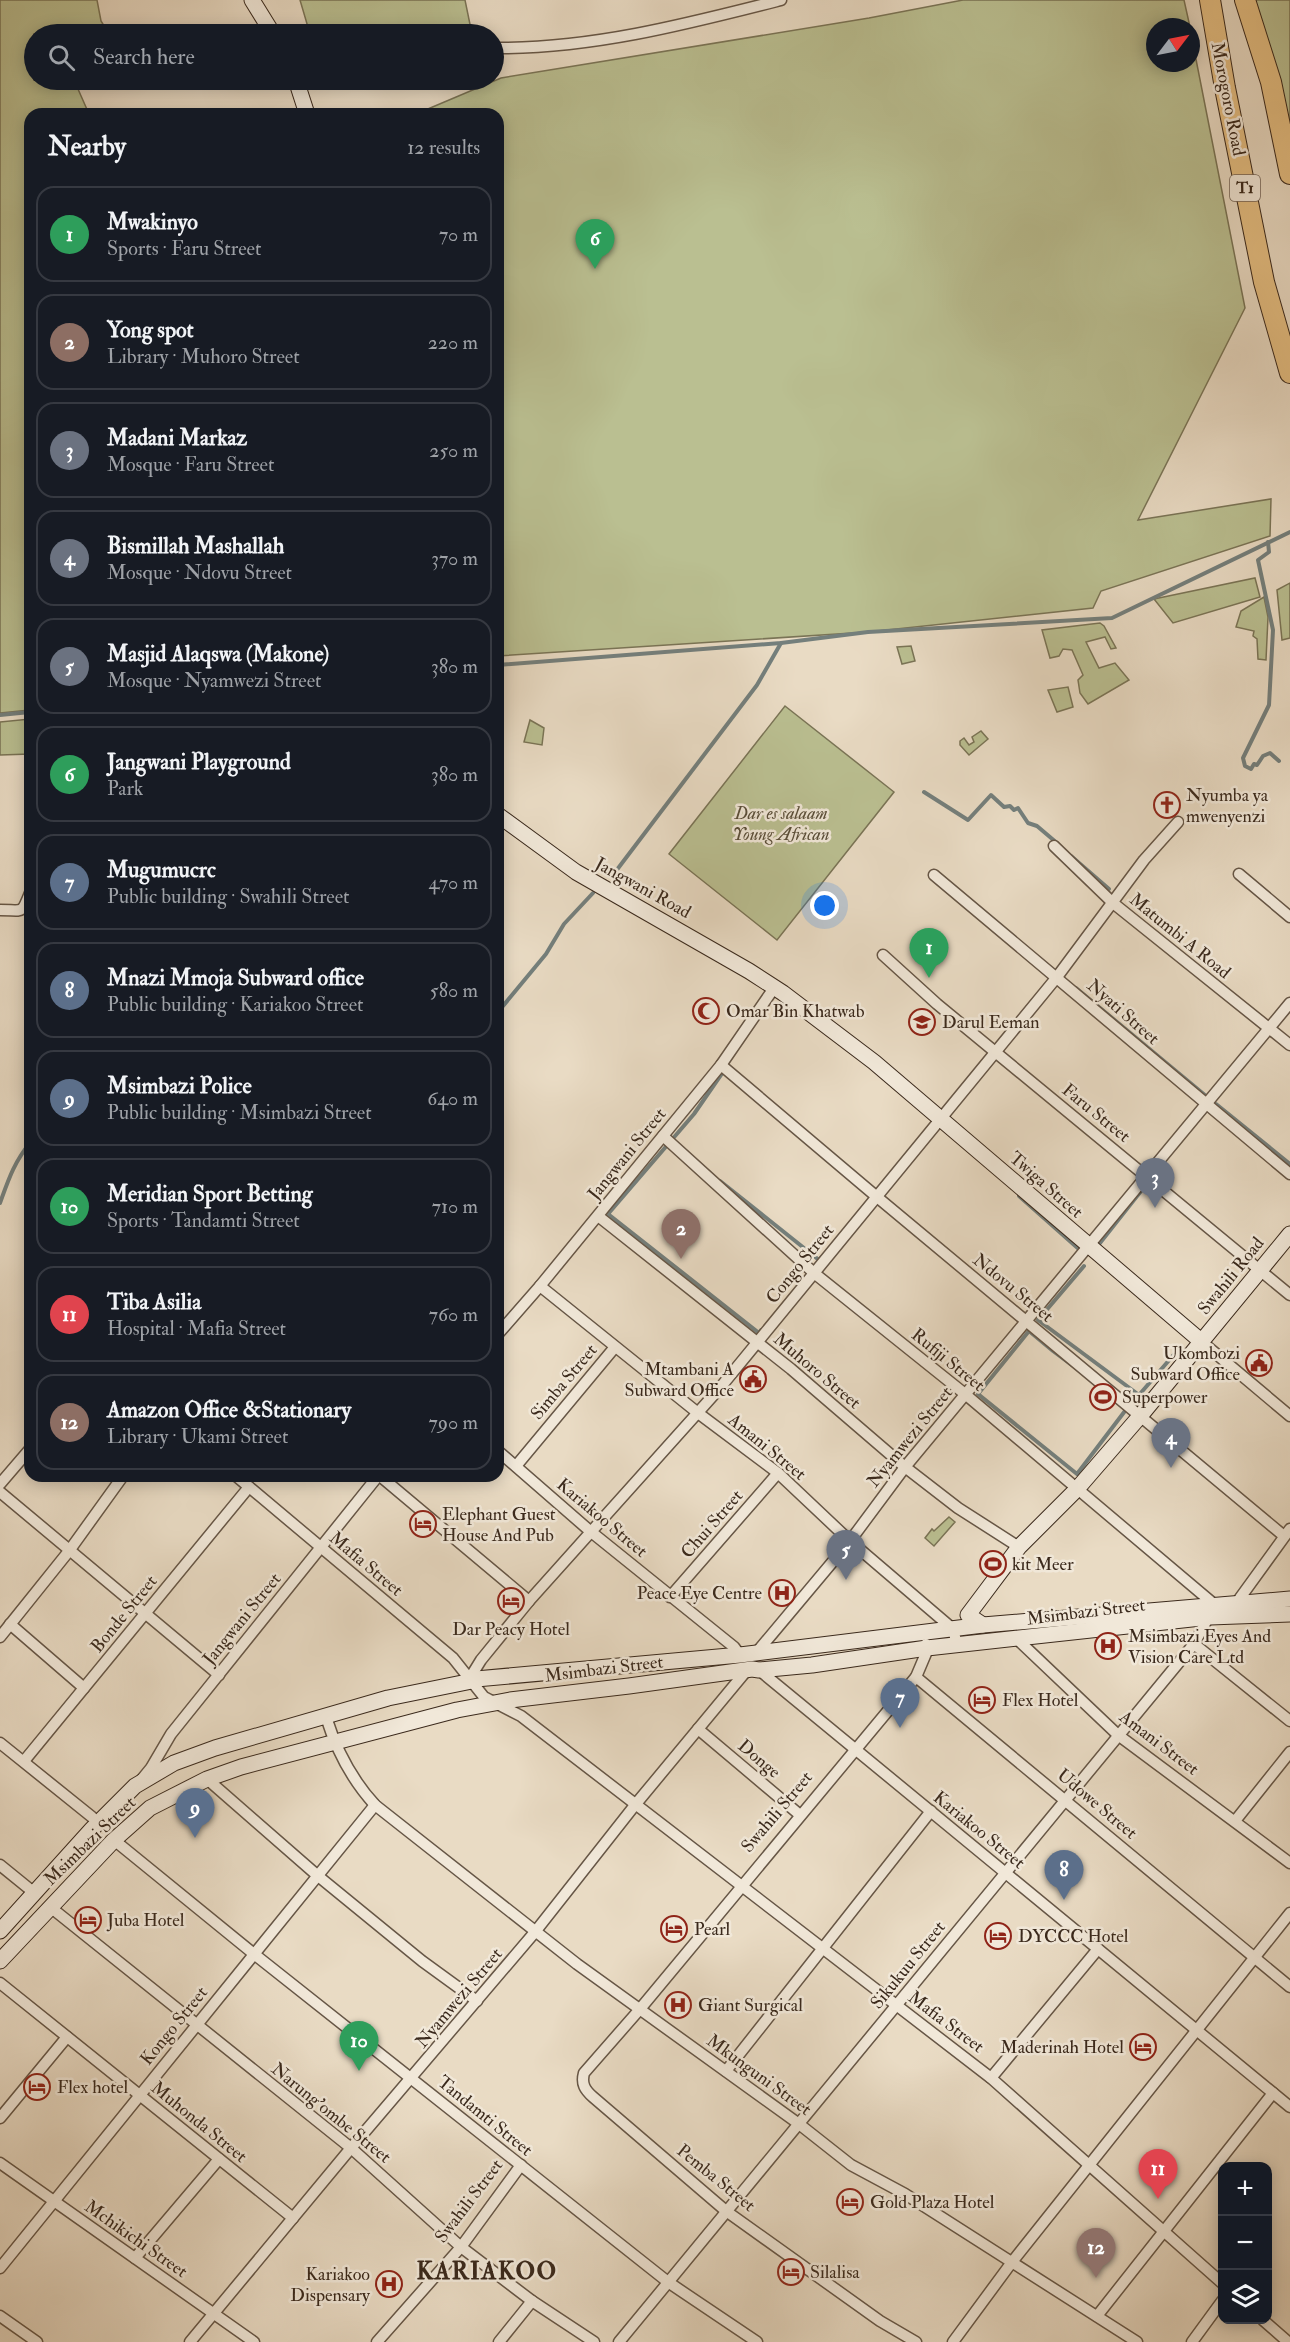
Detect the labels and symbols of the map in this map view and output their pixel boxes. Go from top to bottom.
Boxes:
north arrow [1146,18,1200,72]
street label: Morogoro Road [1206,40,1250,158]
road number: T1 [1230,175,1260,201]
pin: 6 [576,220,614,269]
place label: Nyumba ya mwenyenzi [1186,784,1269,828]
church icon: Nyumba ya mwenyenzi [1152,790,1182,820]
park label: Dar es salaam Young African [733,802,829,846]
street label: Jangwani Road [590,852,695,924]
street label: Matumbi A Road [1125,888,1236,984]
your location [810,891,839,920]
pin: 1 [910,928,948,978]
street label: Nyati Street [1082,974,1164,1050]
mosque icon: Omar Bin Khatwab [691,996,721,1026]
place label: Omar Bin Khatwab [726,1000,865,1023]
school or university icon: Darul Eeman [907,1007,937,1037]
place label: Darul Eeman [942,1011,1040,1034]
street label: Faru Street [1057,1078,1135,1148]
street label: Jangwani Street [582,1103,671,1206]
street label: Twiga Street [1004,1147,1088,1224]
pin: 3 [1136,1158,1174,1208]
pin: 2 [662,1210,700,1259]
street label: Congo Street [761,1219,839,1308]
street label: Swahili Road [1193,1232,1269,1320]
street label: Ndovu Street [968,1248,1058,1328]
street label: Rufiji Street [907,1323,990,1397]
street label: Muhoro Street [769,1328,866,1414]
street label: Simba Street [526,1339,602,1425]
place label: Ukombozi Subward Office [1130,1342,1240,1386]
public building icon: Ukombozi Subward Office [1244,1348,1274,1378]
place label: Mtambani A Subward Office [624,1358,735,1402]
public building icon: Mtambani A Subward Office [738,1364,768,1394]
street label: Nyamwezi Street [862,1382,958,1492]
sports icon: Superpower [1088,1382,1118,1412]
place label: Superpower [1122,1386,1208,1409]
street label: Amani Street [722,1408,811,1486]
pin: 4 [1152,1418,1190,1468]
street label: Kariakoo Street [552,1473,652,1563]
street label: Chui Street [676,1485,748,1563]
place label: Elephant Guest House And Pub [442,1503,556,1547]
hotel icon: Elephant Guest House And Pub [408,1509,438,1539]
street label: Mafia Street [324,1527,408,1602]
pin: 5 [826,1530,866,1580]
sports icon: kit Meer [978,1549,1008,1579]
place label: kit Meer [1012,1553,1074,1576]
street label: Jangwani Street [197,1568,286,1671]
street label: Bonde Street [86,1570,162,1657]
hospital icon: Peace Eye Centre [767,1578,797,1608]
place label: Peace Eye Centre [637,1582,762,1605]
hotel icon: Dar Peacy Hotel [496,1586,526,1616]
street label: Msimbazi Street [1026,1593,1147,1631]
place label: Dar Peacy Hotel [452,1618,570,1641]
place label: Msimbazi Eyes And Vision Care Ltd [1128,1625,1271,1669]
hospital icon: Msimbazi Eyes And Vision Care Ltd [1093,1631,1123,1661]
street label: Msimbazi Street [544,1650,665,1688]
pin: 7 [880,1678,920,1728]
hotel icon: Flex Hotel [967,1685,997,1715]
place label: Flex Hotel [1002,1689,1079,1712]
street label: Amani Street [1114,1705,1204,1781]
street label: Donge [733,1734,786,1784]
street label: Udowe Street [1052,1764,1142,1844]
street label: Swahili Street [736,1767,818,1857]
street label: Kariakoo Street [928,1786,1030,1874]
pin: 9 [176,1788,214,1838]
street label: Msimbazi Street [39,1791,141,1891]
pin: 8 [1044,1850,1084,1900]
hotel icon: Juba Hotel [73,1905,103,1935]
place label: Juba Hotel [106,1909,185,1932]
hotel icon: Pearl [659,1914,689,1944]
street label: Sikukuu Street [865,1916,951,2014]
place label: Pearl [694,1918,731,1941]
hotel icon: DYCCC Hotel [983,1921,1013,1951]
place label: DYCCC Hotel [1018,1925,1129,1948]
street label: Nyamwezi Street [410,1943,508,2053]
street label: Kongo Street [135,1982,213,2070]
street label: Mafia Street [903,1986,989,2058]
hospital icon: Giant Surgical [663,1990,693,2020]
place label: Giant Surgical [698,1994,803,2017]
pin: 10 [340,2022,378,2071]
street label: Mkunguni Street [702,2029,816,2121]
hotel icon: Maderinah Hotel [1128,2032,1158,2062]
place label: Maderinah Hotel [1000,2036,1124,2059]
street label: Narung'ombe Street [266,2058,396,2169]
street label: Tandamti Street [433,2071,537,2161]
hotel icon: Flex hotel [22,2072,52,2102]
place label: Flex hotel [57,2076,129,2099]
street label: Muhonda Street [146,2076,252,2168]
street label: Pemba Street [672,2139,760,2217]
pin: 11 [1138,2150,1178,2199]
street label: Swahili Street [430,2154,508,2247]
hotel icon: Gold Plaza Hotel [835,2187,865,2217]
place label: Gold Plaza Hotel [870,2191,995,2214]
street label: Mchikichi Street [80,2195,192,2283]
pin: 12 [1076,2228,1116,2278]
district label: KARIAKOO [416,2256,558,2287]
hotel icon: Silalisa [776,2257,806,2287]
place label: Silalisa [810,2261,860,2284]
place label: Kariakoo Dispensary [290,2263,371,2307]
hospital icon: Kariakoo Dispensary [374,2269,404,2299]

